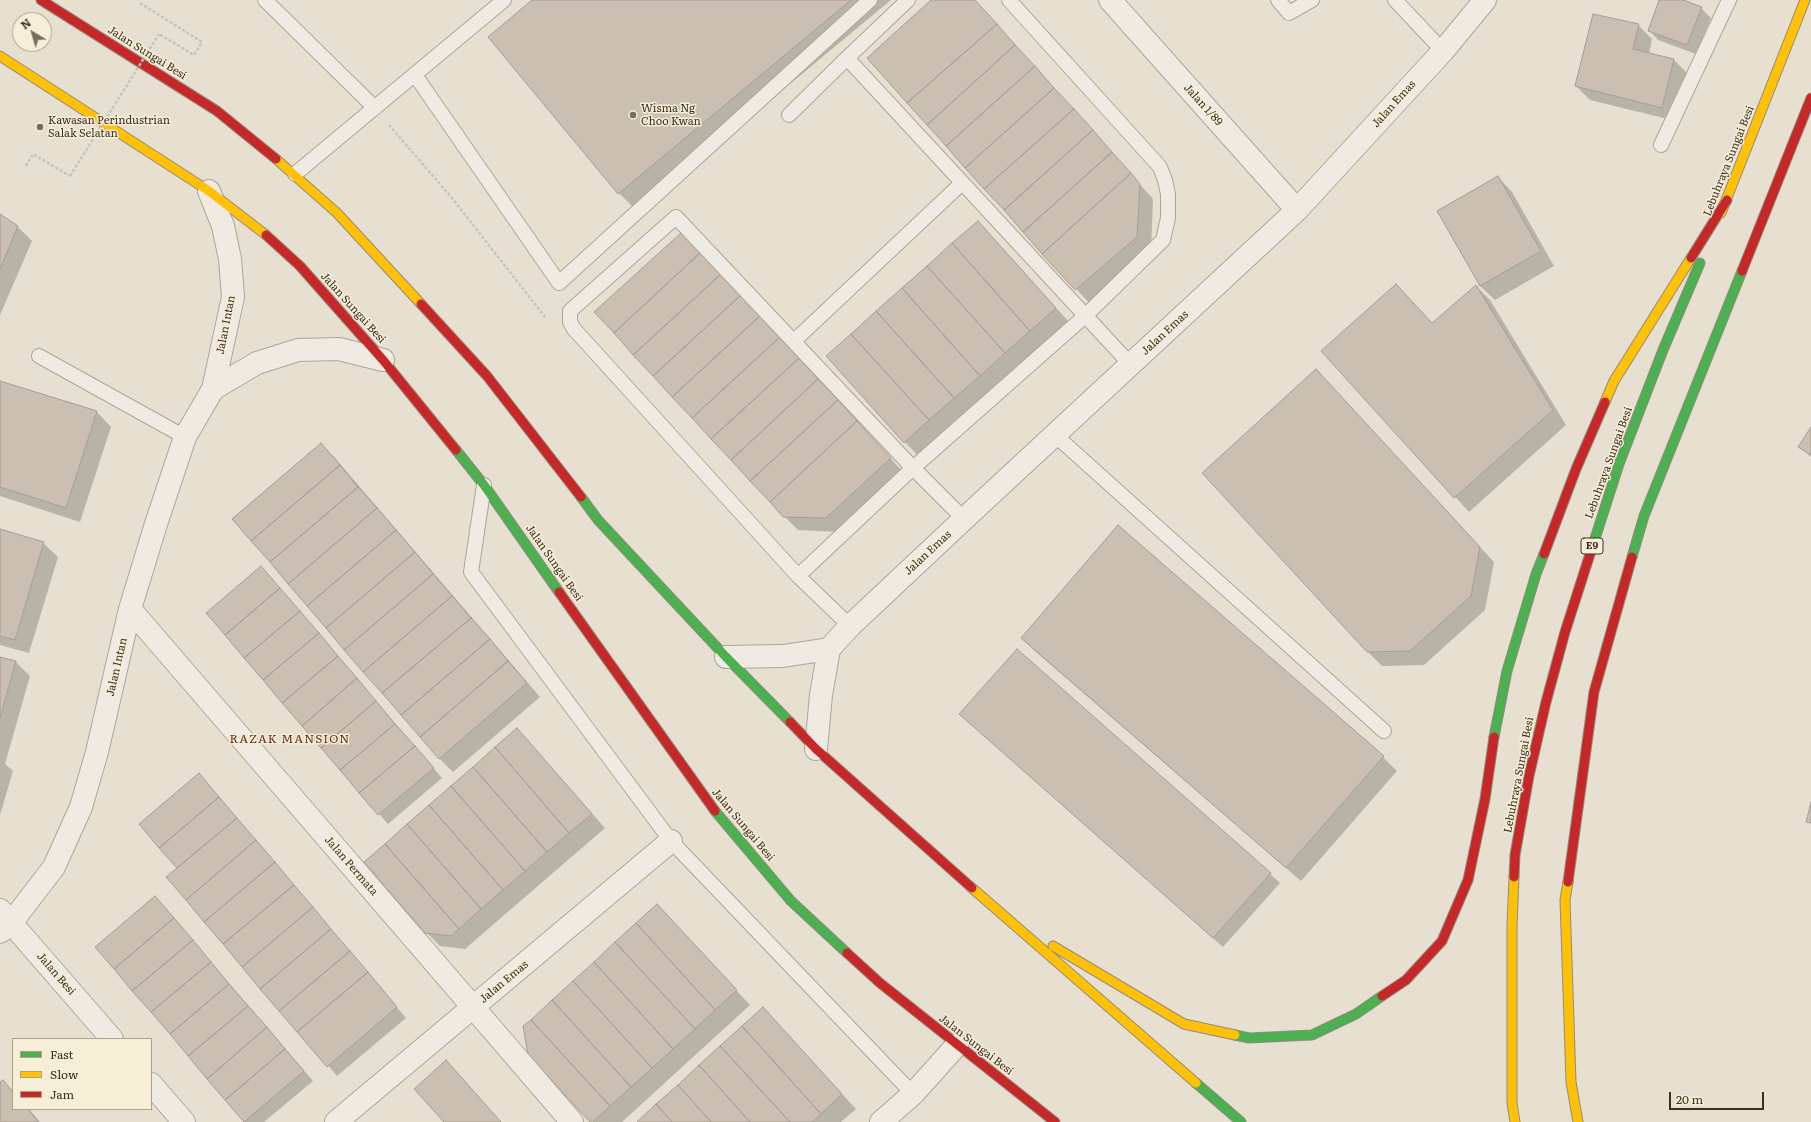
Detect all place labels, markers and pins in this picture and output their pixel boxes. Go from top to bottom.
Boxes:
place label: Wisma Ng Choo Kwan [641,102,701,128]
marker: Wisma Ng Choo Kwan [628,110,638,120]
place label: Kawasan Perindustrian Salak Selatan [48,114,170,140]
marker: Kawasan Perindustrian Salak Selatan [35,122,45,132]

